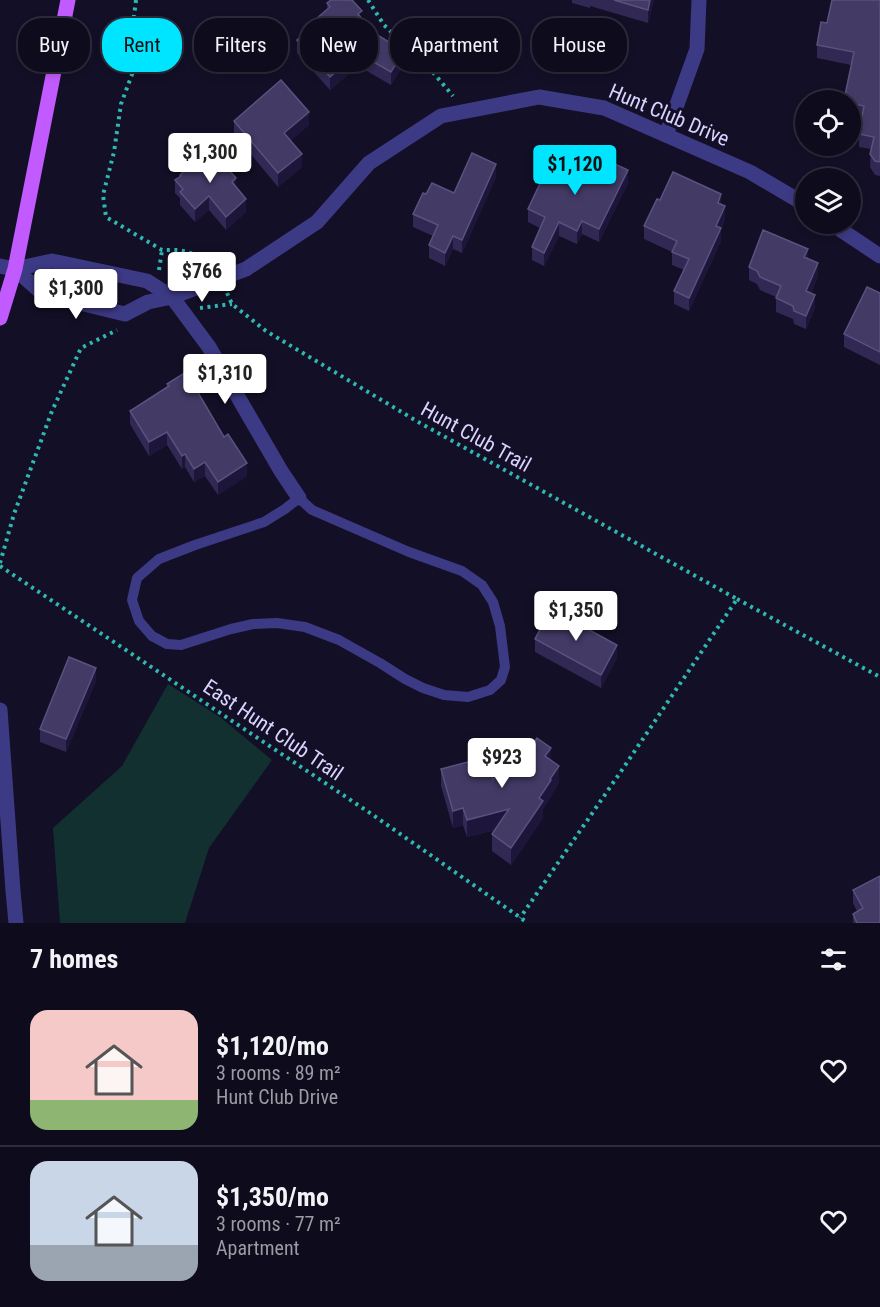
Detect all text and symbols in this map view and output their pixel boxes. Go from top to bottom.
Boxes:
chip: Buy [18,18,90,72]
chip: Rent [102,18,182,72]
chip: Filters [194,18,288,72]
chip: New [300,18,378,72]
chip: Apartment [390,18,520,72]
chip: House [532,18,627,72]
street label: Hunt Club Drive [605,79,733,151]
map controls [795,90,861,234]
button: locate [795,90,861,156]
pin: $1,300 [161,133,259,184]
text: $1,300 [182,140,238,164]
pin: $1,120 [526,145,624,196]
text: $1,120 [547,152,603,176]
button: layers [795,168,861,234]
pin: $766 [166,252,238,303]
text: $766 [182,259,222,283]
pin: $1,300 [27,269,125,320]
text: $1,300 [48,276,104,300]
pin: $1,310 [176,354,274,405]
text: $1,310 [197,361,253,385]
street label: Hunt Club Trail [417,397,535,477]
pin: $1,350 [527,591,625,642]
text: $1,350 [548,598,604,622]
street label: East Hunt Club Trail [199,674,347,786]
pin: $923 [466,738,538,789]
text: $923 [482,745,522,769]
icon: filters [817,943,850,976]
text: 7 homes [30,944,118,974]
text: $1,120/mo [216,1031,329,1061]
icon: home [78,1034,150,1106]
icon: heart [817,1054,850,1087]
text: 3 rooms · 89 m² [216,1061,341,1085]
text: Hunt Club Drive [216,1085,338,1109]
text: $1,350/mo [216,1182,329,1212]
icon: home [78,1185,150,1257]
icon: heart [817,1205,850,1238]
text: 3 rooms · 77 m² [216,1212,341,1236]
text: Apartment [216,1236,300,1260]

